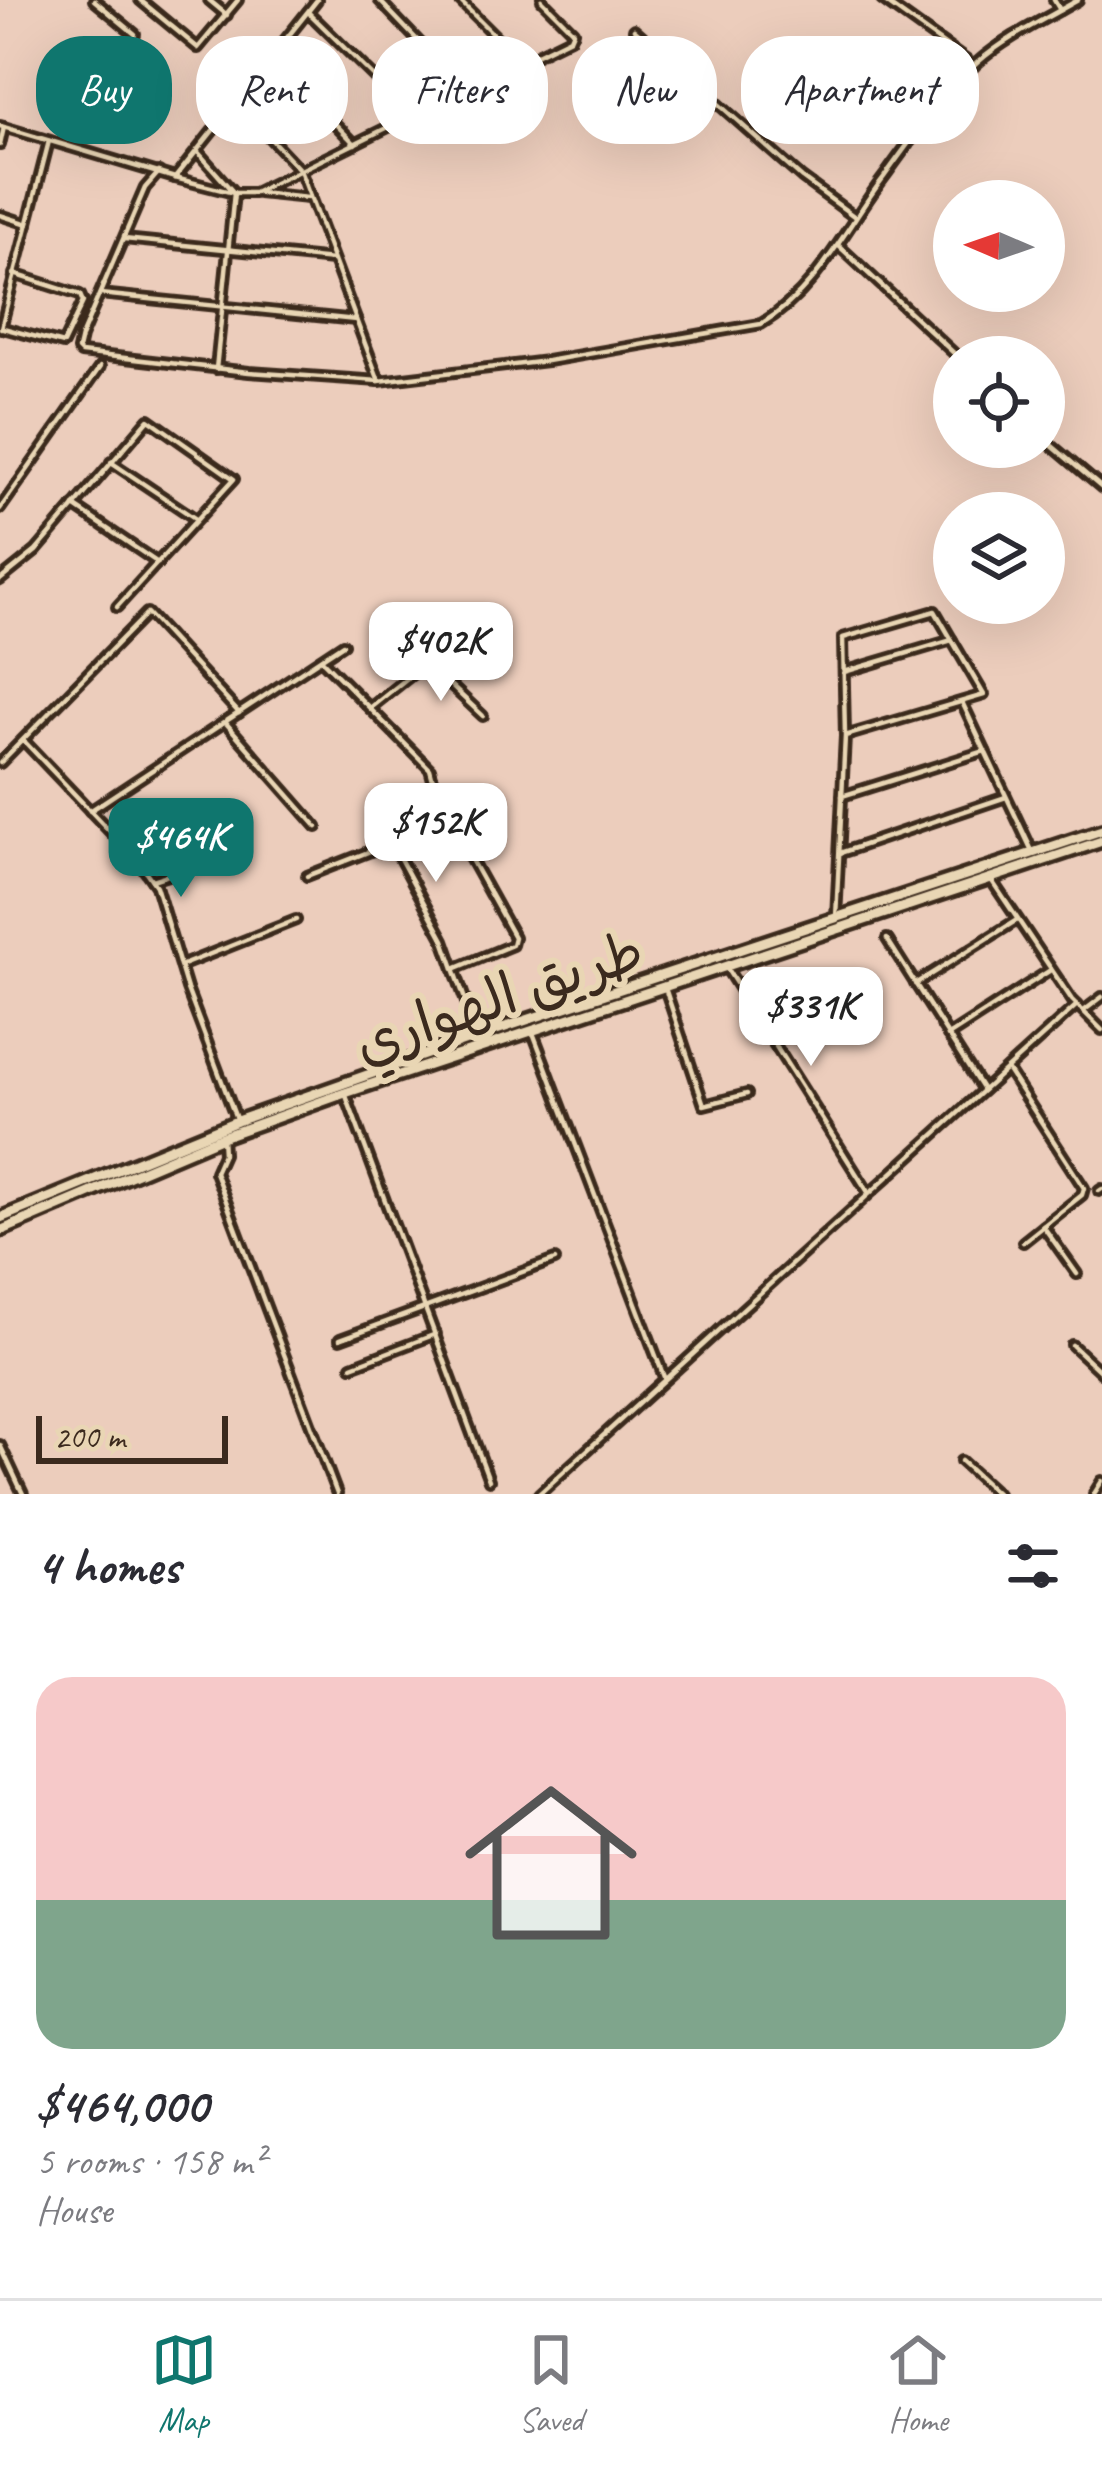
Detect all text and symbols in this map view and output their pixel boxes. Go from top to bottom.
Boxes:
chip: Buy [36,36,172,144]
chip: Rent [196,36,348,144]
chip: Filters [372,36,548,144]
chip: New [572,36,717,144]
chip: Apartment [741,36,979,144]
north arrow [933,180,1065,312]
map controls [933,180,1065,624]
button: locate [933,336,1065,468]
button: layers [933,492,1065,624]
pin: $402K [357,602,525,704]
text: $402K [396,616,486,665]
pin: $152K [352,783,520,885]
text: $152K [391,797,481,846]
pin: $464K [97,798,265,900]
text: $464K [136,812,226,861]
street label: طريق الهواري [345,914,654,1084]
pin: $331K [727,967,895,1069]
text: $331K [766,981,856,1030]
scale bar [36,1410,228,1463]
text: 200 m [54,1416,125,1458]
icon: filters [1000,1533,1066,1599]
text: 4 homes [36,1534,180,1598]
icon: home [443,1755,659,1971]
text: $464,000 [36,2073,208,2137]
text: 5 rooms · 158 m² [36,2137,264,2186]
text: House [36,2186,112,2235]
tab: Map [151,2327,217,2441]
tab: Saved [518,2327,584,2441]
tab: Home [885,2327,951,2441]

